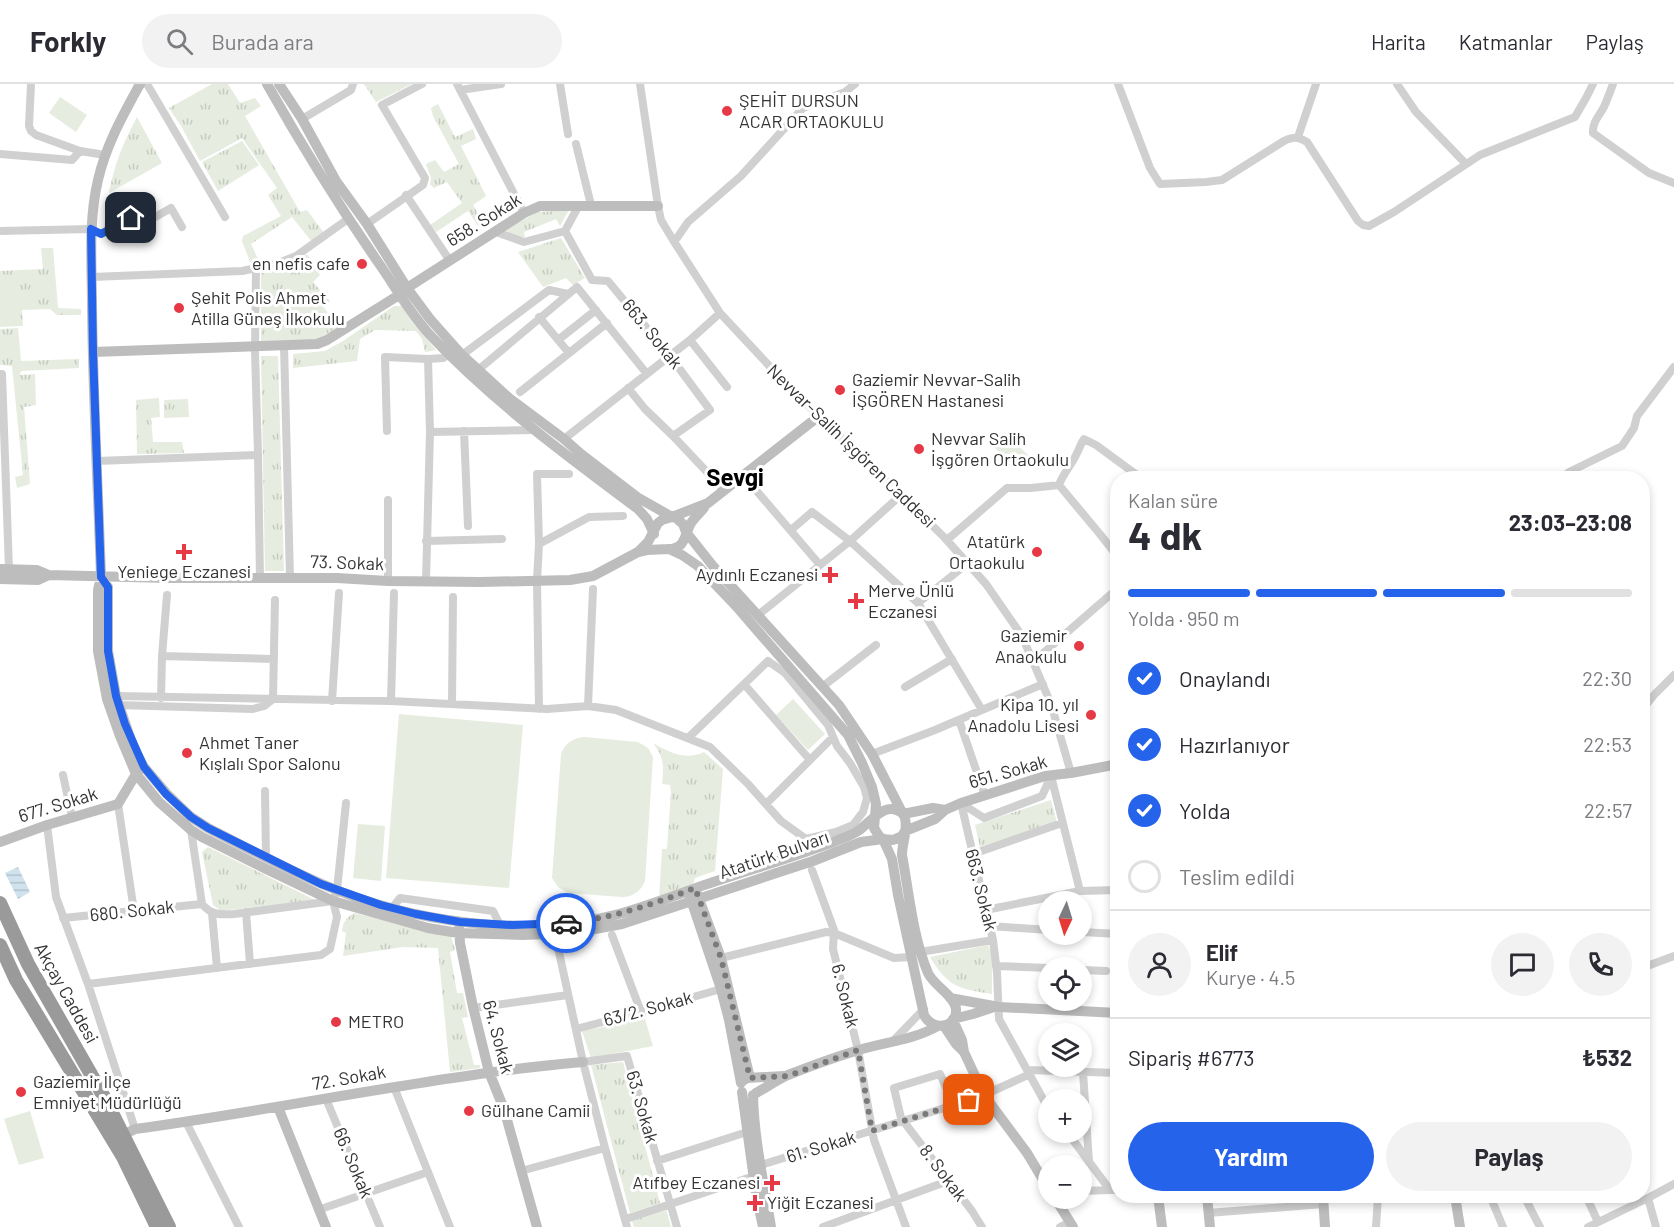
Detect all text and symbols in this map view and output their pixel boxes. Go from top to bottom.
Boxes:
search box [142,14,562,68]
text: Forkly [30,24,106,58]
icon: search [163,25,196,58]
text: Burada ara [211,28,314,54]
text: Harita [1371,29,1426,54]
text: Katmanlar [1459,29,1553,54]
text: Paylaş [1586,29,1644,54]
place label: ŞEHİT DURSUN ACAR ORTAOKULU [739,89,884,132]
marker: ŞEHİT DURSUN ACAR ORTAOKULU [720,104,734,118]
street label: 658. Sokak [442,188,525,251]
pin [105,192,156,243]
icon: home [114,201,147,234]
place label: en nefis cafe [252,252,350,274]
marker: en nefis cafe [355,257,369,271]
place label: Şehit Polis Ahmet Atilla Güneş İlkokulu [191,286,345,329]
street label: 663. Sokak [618,294,688,373]
marker: Şehit Polis Ahmet Atilla Güneş İlkokulu [172,301,186,315]
street label: Nevvar-Salih İşgören Caddesi [763,359,941,532]
place label: Gaziemir Nevvar-Salih İŞGÖREN Hastanesi [852,368,1021,411]
marker: Gaziemir Nevvar-Salih İŞGÖREN Hastanesi [833,383,847,397]
place label: Nevvar Salih İşgören Ortaokulu [931,427,1069,470]
marker: Nevvar Salih İşgören Ortaokulu [912,442,926,456]
district label: Sevgi [706,462,764,491]
text: Kalan süre [1128,488,1218,512]
text: 23:03–23:08 [1509,509,1632,535]
text: 4 dk [1128,511,1202,558]
place label: Atatürk Ortaokulu [949,530,1025,573]
marker: Yeniege Eczanesi [177,545,191,559]
marker: Atatürk Ortaokulu [1030,545,1044,559]
street label: 73. Sokak [310,550,384,574]
place label: Yeniege Eczanesi [117,560,251,582]
place label: Aydınlı Eczanesi [696,563,818,585]
marker: Aydınlı Eczanesi [823,568,837,582]
place label: Merve Ünlü Eczanesi [868,579,954,622]
marker: Merve Ünlü Eczanesi [849,594,863,608]
text: Yolda · 950 m [1128,606,1239,630]
place label: Gaziemir Anaokulu [995,624,1067,667]
marker: Gaziemir Anaokulu [1072,639,1086,653]
icon: check [1128,662,1161,695]
text: Onaylandı [1179,665,1271,691]
text: 22:30 [1582,666,1632,690]
place label: Kipa 10. yıl Anadolu Lisesi [968,693,1079,736]
marker: Kipa 10. yıl Anadolu Lisesi [1084,708,1098,722]
icon: check [1128,728,1161,761]
place label: Ahmet Taner Kışlalı Spor Salonu [199,731,341,774]
text: Hazırlanıyor [1179,731,1290,757]
text: 22:53 [1583,732,1632,756]
marker: Ahmet Taner Kışlalı Spor Salonu [180,746,194,760]
street label: 651. Sokak [966,749,1049,793]
street label: 677. Sokak [16,782,100,826]
icon: check [1128,794,1161,827]
text: Yolda [1179,797,1230,823]
text: 22:57 [1584,798,1632,822]
street label: Atatürk Bulvarı [716,825,831,883]
street label: 663. Sokak [961,846,1003,933]
text: Teslim edildi [1179,863,1295,889]
north arrow [1038,891,1092,945]
map controls [1038,891,1092,1209]
courier [536,893,596,953]
street label: 680. Sokak [89,895,175,925]
icon: car [550,907,583,940]
button: person [1128,933,1191,996]
button: chat [1491,933,1554,996]
button: phone [1569,933,1632,996]
street label: Akçay Caddesi [30,938,104,1047]
text: Elif [1206,939,1238,965]
button: locate [1038,957,1092,1011]
street label: 6. Sokak [827,961,865,1030]
text: Kurye · 4.5 [1206,965,1295,989]
street label: 63/2. Sokak [601,986,695,1030]
street label: 64. Sokak [479,998,519,1076]
place label: METRO [348,1010,404,1032]
marker: METRO [329,1015,343,1029]
button: layers [1038,1023,1092,1077]
text: Sipariş #6773 [1128,1044,1255,1070]
text: ₺532 [1582,1044,1632,1070]
street label: 72. Sokak [310,1060,387,1094]
street label: 63. Sokak [622,1068,664,1146]
place label: Gaziemir İlçe Emniyet Müdürlüğü [33,1070,182,1113]
pin [943,1074,994,1125]
icon: bag [952,1083,985,1116]
marker: Gaziemir İlçe Emniyet Müdürlüğü [14,1085,28,1099]
button: + [1038,1089,1092,1143]
place label: Gülhane Camii [481,1099,590,1121]
marker: Gülhane Camii [462,1104,476,1118]
button: Yardım [1128,1122,1374,1191]
button: Paylaş [1386,1122,1632,1191]
street label: 66. Sokak [329,1124,379,1201]
street label: 61. Sokak [783,1125,858,1167]
street label: 8. Sokak [915,1140,972,1205]
button: − [1038,1155,1092,1209]
place label: Atıfbey Eczanesi [633,1171,760,1193]
marker: Atıfbey Eczanesi [765,1176,779,1190]
place label: Yiğit Eczanesi [767,1191,874,1213]
marker: Yiğit Eczanesi [748,1196,762,1210]

